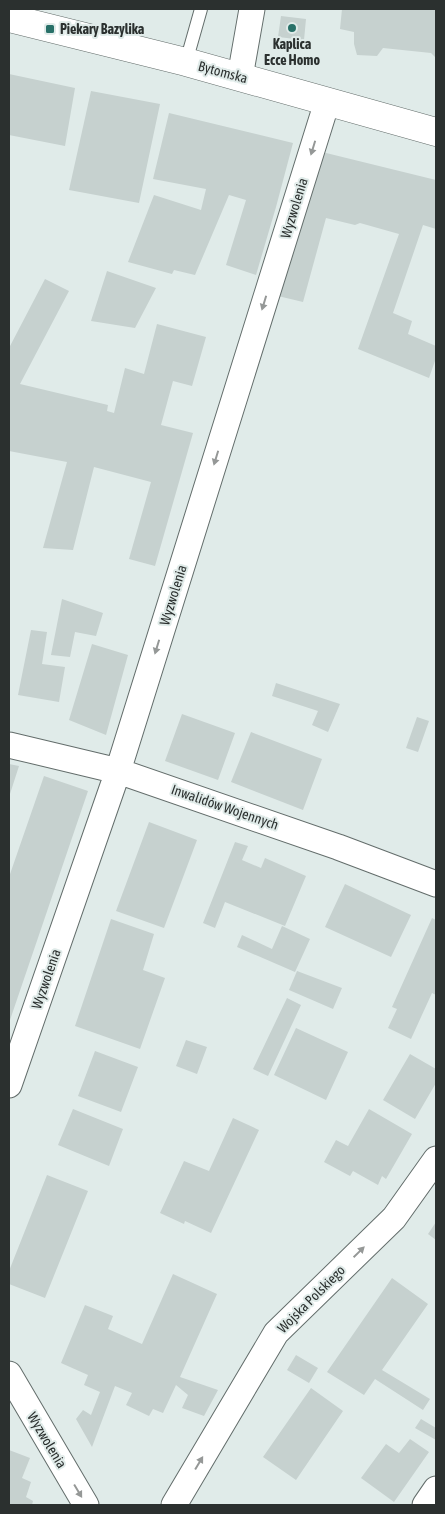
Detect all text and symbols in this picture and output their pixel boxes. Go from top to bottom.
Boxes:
place label: Piekary Bazylika [60,21,145,37]
marker: Kaplica Ecce Homo [286,22,298,34]
marker: Piekary Bazylika [44,23,56,35]
place label: Kaplica Ecce Homo [264,36,320,68]
street label: Bytomska [197,58,249,86]
one-way arrow [308,141,316,156]
street label: Wyzwolenia [277,176,311,240]
one-way arrow [260,296,268,311]
one-way arrow [211,451,219,466]
street label: Wyzwolenia [156,563,190,627]
one-way arrow [153,640,161,655]
street label: Inwalidów Wojennych [169,781,281,833]
street label: Wyzwolenia [28,947,64,1011]
one-way arrow [353,1246,365,1258]
street label: Wojska Polskiego [274,1262,348,1336]
street label: Wyzwolenia [24,1409,70,1471]
one-way arrow [195,1457,204,1470]
one-way arrow [73,1484,82,1497]

